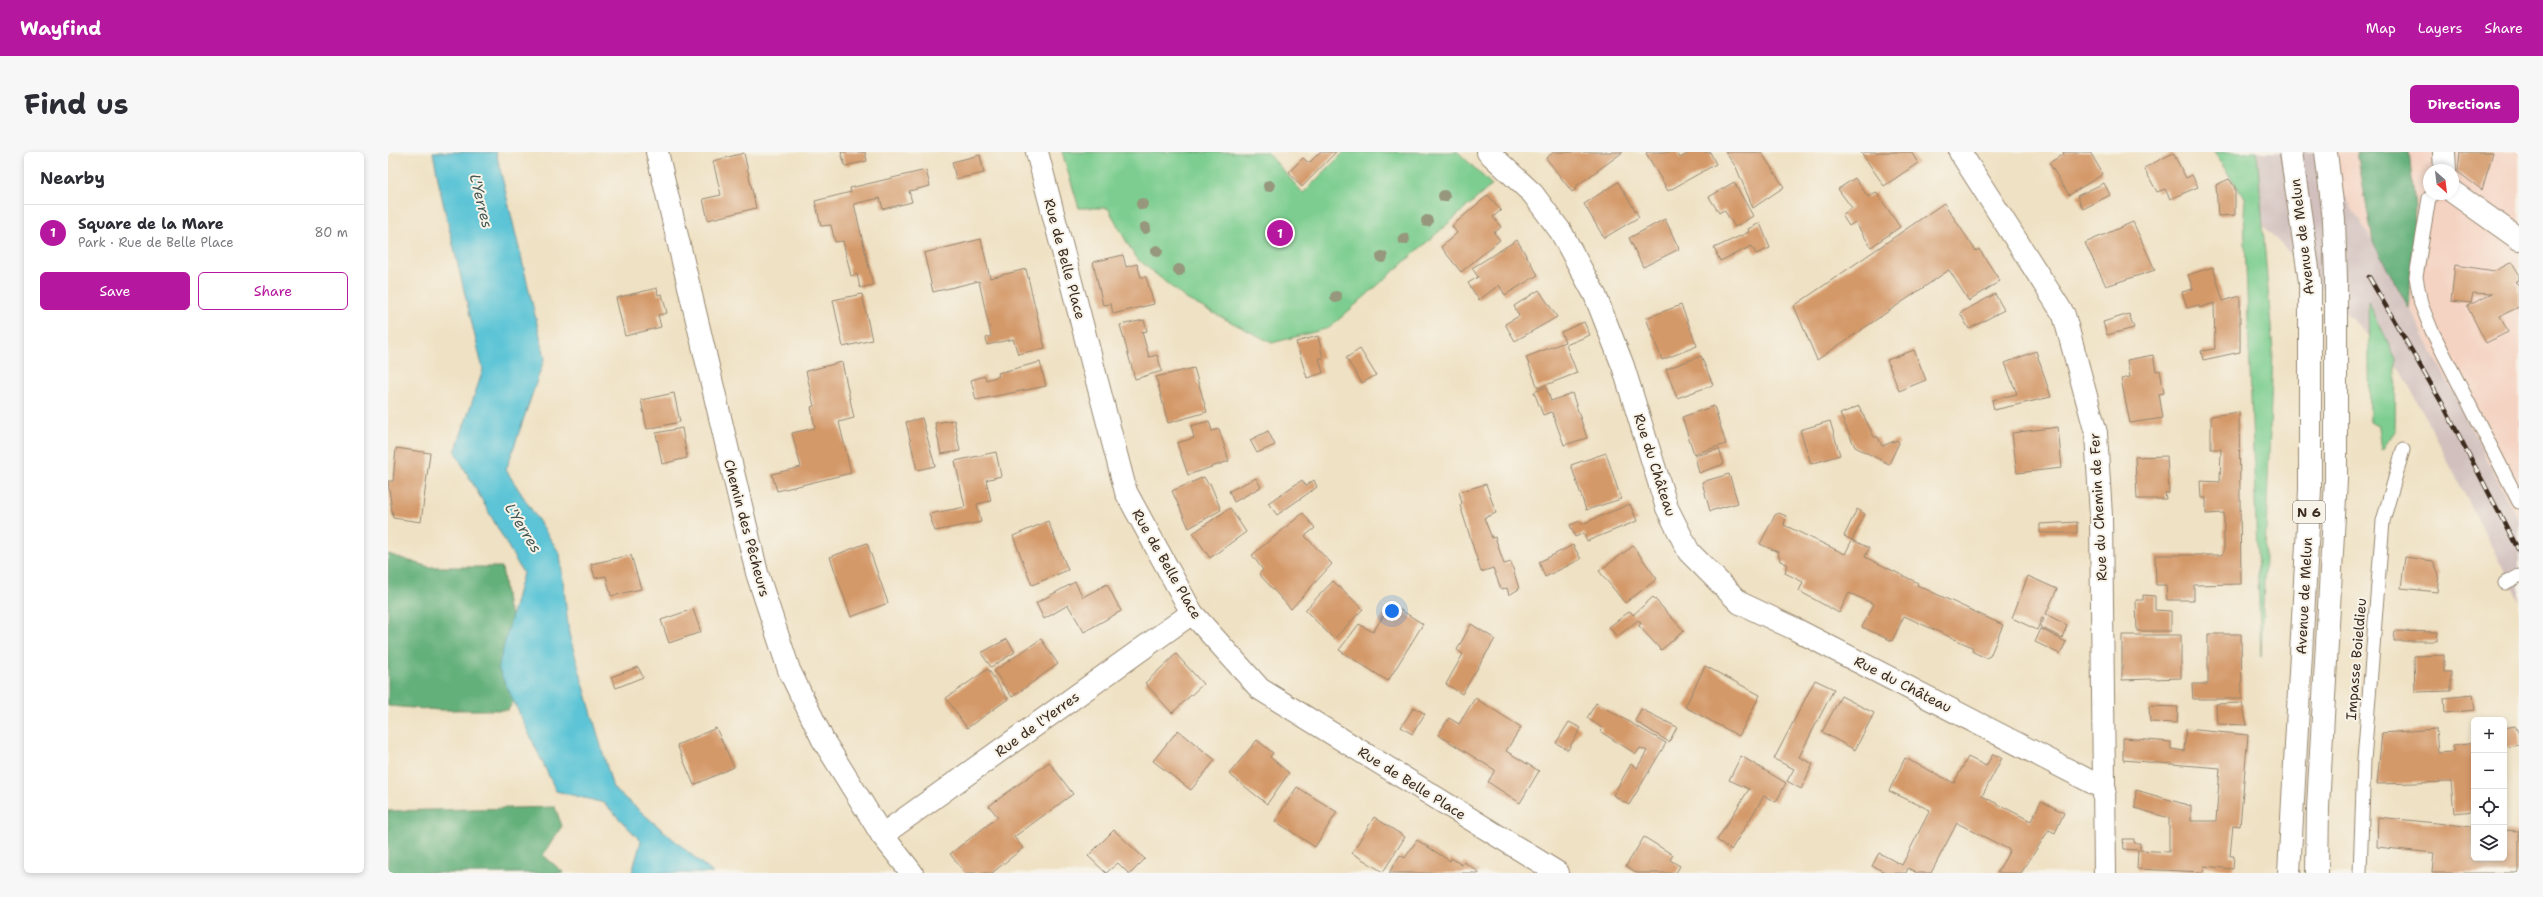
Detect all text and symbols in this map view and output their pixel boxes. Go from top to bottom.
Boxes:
text: Wayfind [20,16,101,41]
text: Map [2366,19,2396,37]
text: Layers [2418,19,2462,37]
text: Share [2484,19,2523,37]
text: Find us [24,85,129,123]
button: Directions [2410,85,2519,123]
north arrow [2423,164,2459,200]
text: Nearby [40,167,105,189]
water label: L'Yerres [465,172,497,230]
street label: Avenue de Melun [2286,177,2318,296]
street label: Rue de Belle Place [1040,197,1090,321]
text: Square de la Mare [78,214,224,234]
pin: 1 [1267,218,1293,248]
text: 1 [50,224,56,241]
text: 80 m [314,224,348,241]
text: Park · Rue de Belle Place [78,234,234,251]
button: Save [40,272,190,310]
button: Share [198,272,348,310]
street label: Rue du Château [1630,411,1680,519]
street label: Rue du Chemin de Fer [2085,432,2111,581]
street label: Chemin des Pêcheurs [720,457,774,599]
water label: L'Yerres [500,499,546,557]
road number: N 6 [2293,501,2325,523]
street label: Rue de Belle Place [1128,506,1206,622]
street label: Avenue de Melun [2292,537,2316,655]
street label: Impasse Boieldieu [2342,597,2370,721]
your location [1382,601,1402,621]
street label: Rue du Château [1851,652,1955,716]
street label: Rue de l'Yerres [991,687,1083,761]
map controls [2471,717,2507,861]
button: + [2471,717,2507,753]
street label: Rue de Belle Place [1355,742,1469,824]
button: − [2471,753,2507,789]
button: locate [2471,789,2507,825]
button: layers [2471,825,2507,861]

